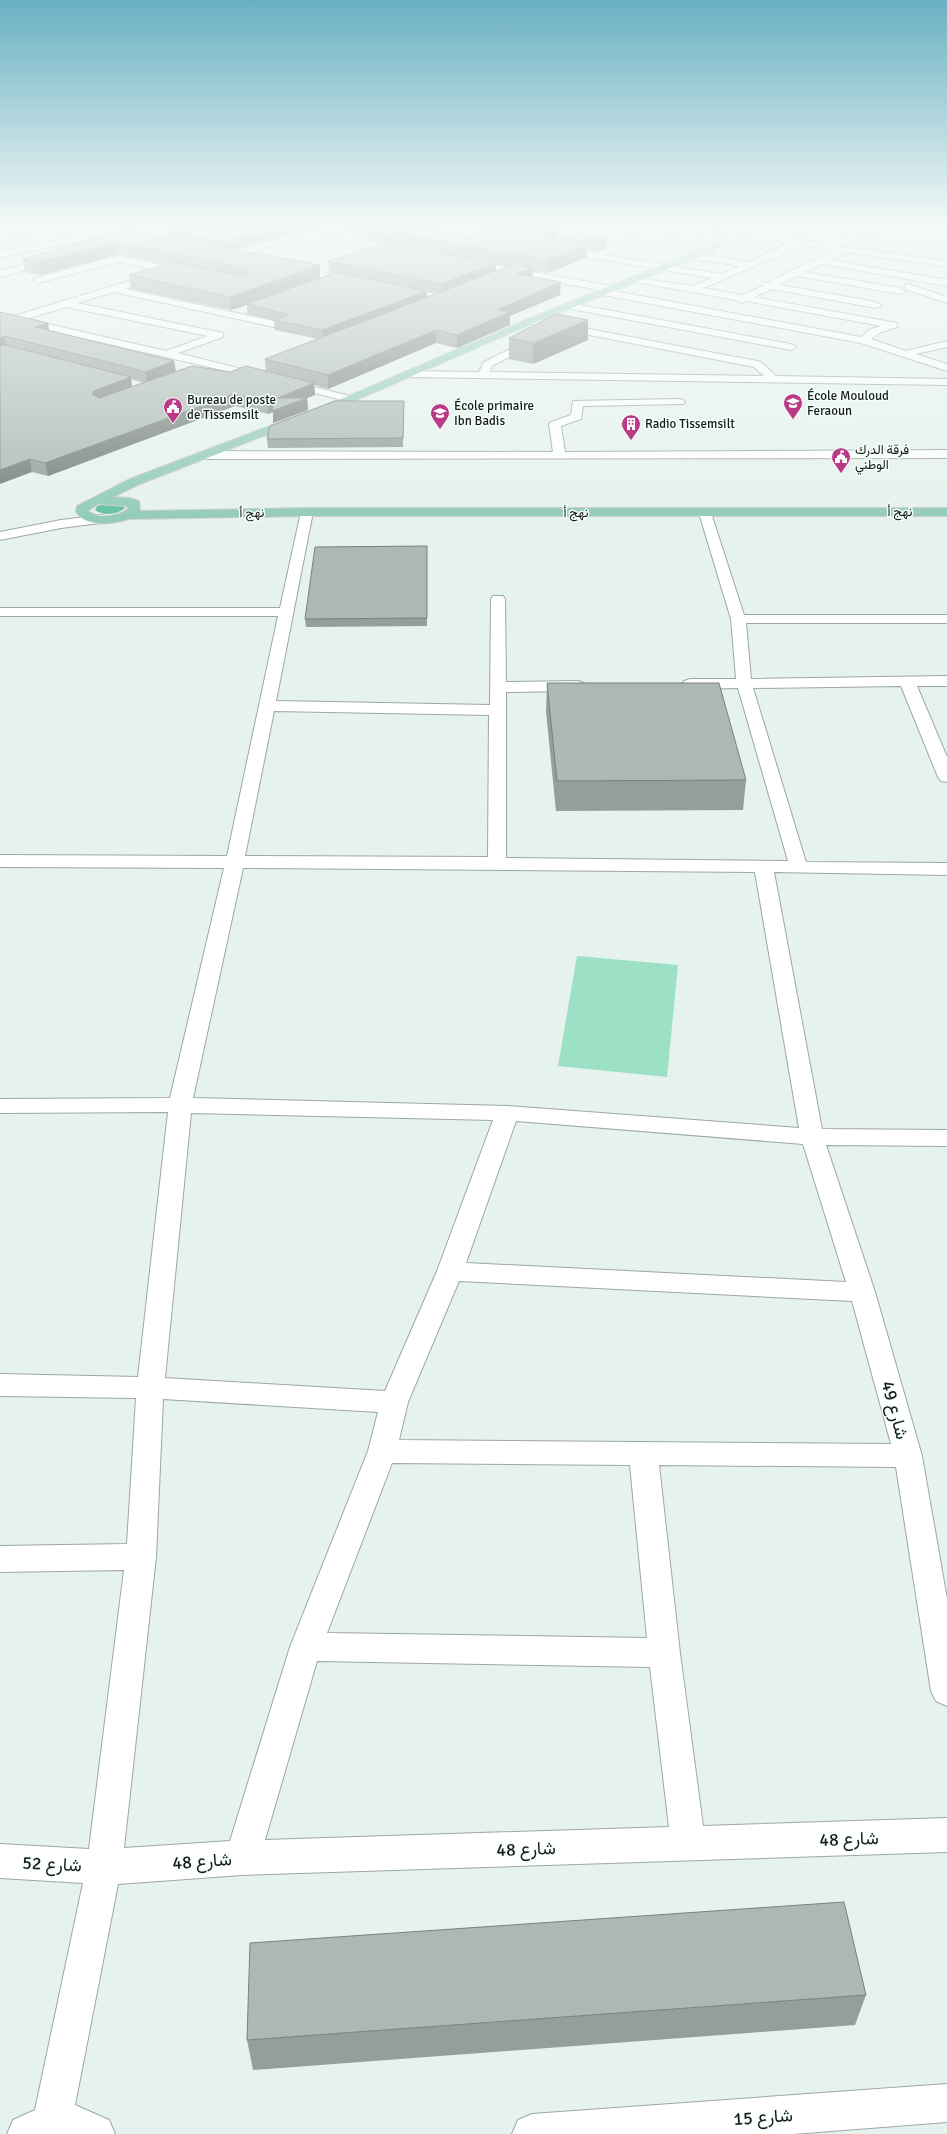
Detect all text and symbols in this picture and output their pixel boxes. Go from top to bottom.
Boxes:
place label: École Mouloud Feraoun [807,387,889,419]
place label: Bureau de poste de Tissemsilt [187,392,276,423]
school or university icon: École Mouloud Feraoun [782,392,804,420]
public building icon: Bureau de poste de Tissemsilt [162,396,184,424]
place label: École primaire Ibn Badis [454,397,534,429]
school or university icon: École primaire Ibn Badis [429,402,451,430]
building icon: Radio Tissemsilt [620,413,642,441]
place label: Radio Tissemsilt [645,416,735,432]
place label: فرقة الدرك الوطني [855,442,909,475]
public building icon: فرقة الدرك الوطني [830,446,852,474]
street label: نهج أ [887,504,913,521]
street label: نهج أ [239,505,265,522]
street label: نهج أ [563,505,589,522]
street label: شارع 49 [876,1378,913,1442]
street label: شارع 48 [819,1827,879,1852]
street label: شارع 48 [496,1837,556,1862]
street label: شارع 48 [171,1848,233,1875]
street label: شارع 52 [22,1851,82,1878]
street label: شارع 15 [732,2104,794,2131]

